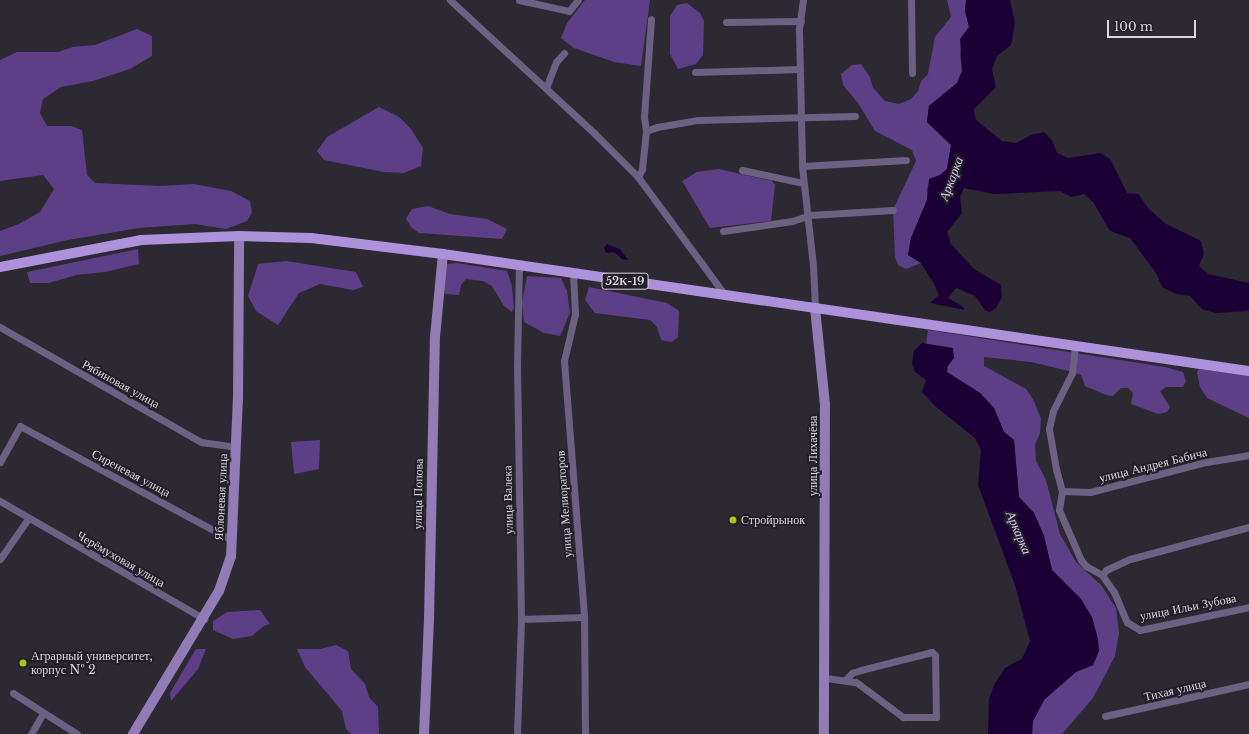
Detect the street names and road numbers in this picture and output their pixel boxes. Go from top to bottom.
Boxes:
road number: 52К-19 [601,272,649,290]
street label: Рябиновая улица [80,357,162,411]
street label: улица Лихачёва [806,416,820,496]
street label: улица Андрея Бабича [1098,445,1208,485]
street label: Сиреневая улица [89,446,173,500]
street label: улица Мелиораторов [553,450,575,558]
street label: Яблоневая улица [212,453,230,541]
street label: улица Попова [410,458,426,530]
street label: улица Валека [500,465,516,535]
street label: Черёмуховая улица [75,528,167,590]
street label: улица Ильи Зубова [1139,591,1237,623]
street label: Тихая улица [1143,676,1207,704]

